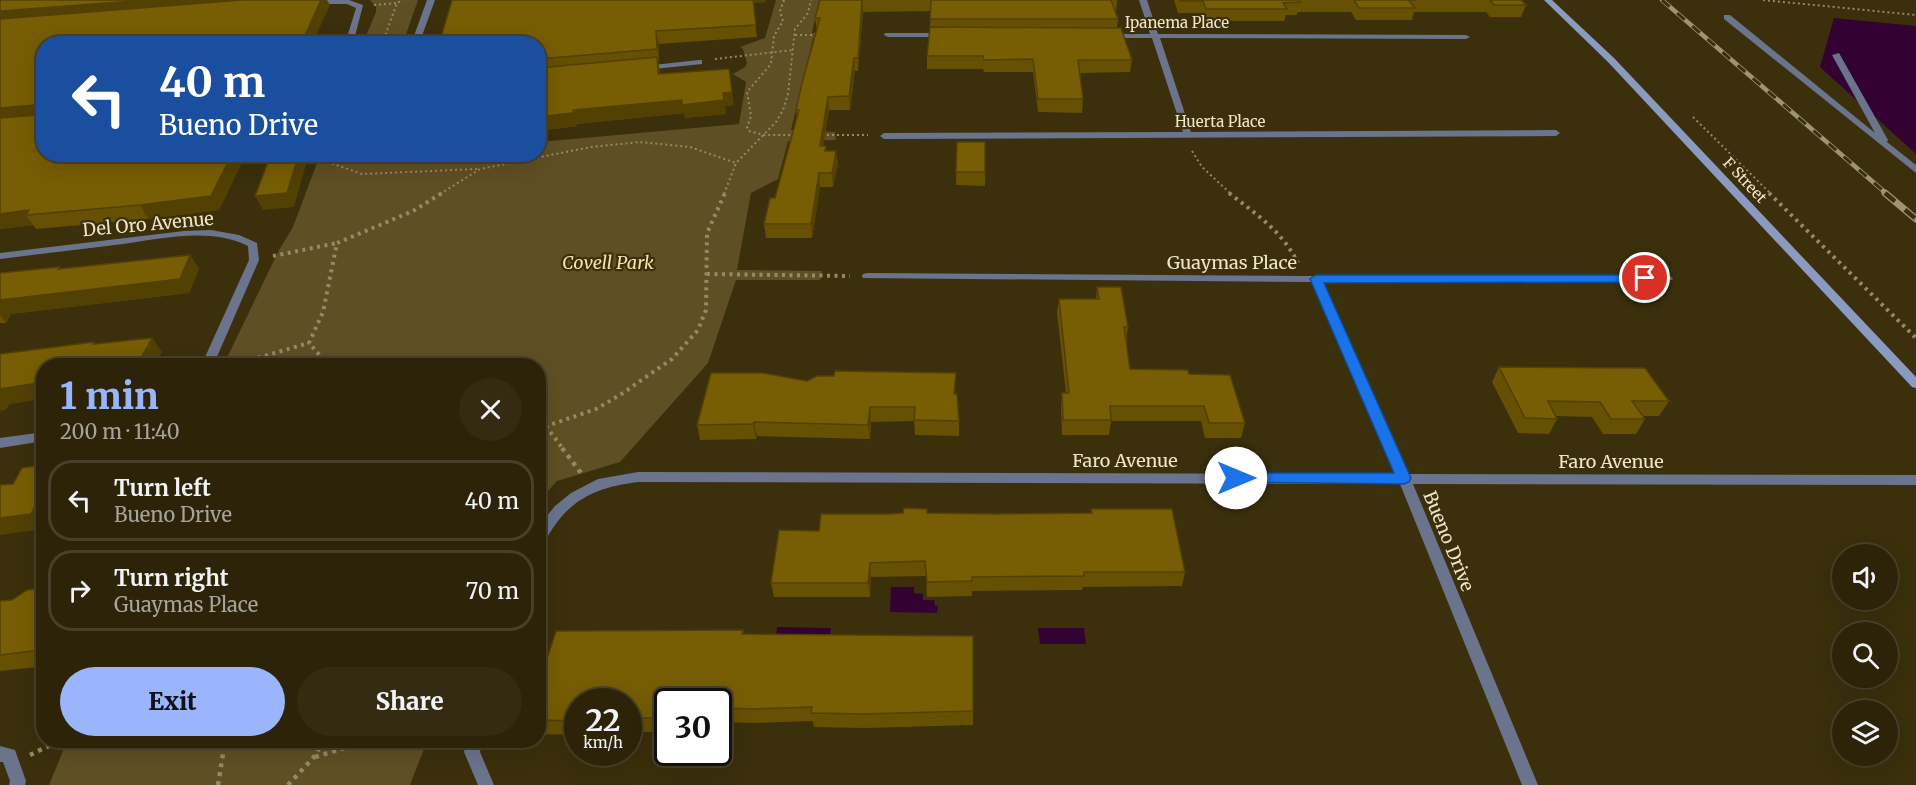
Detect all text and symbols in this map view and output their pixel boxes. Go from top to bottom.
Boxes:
street label: Ipanema Place [1125,13,1229,32]
text: 40 m [159,56,265,108]
icon: left [60,60,138,138]
text: Bueno Drive [159,108,318,142]
street label: Huerta Place [1175,112,1266,131]
street label: F Street [1719,153,1771,207]
street label: Del Oro Avenue [81,207,215,241]
park label: Covell Park [562,251,654,274]
street label: Guaymas Place [1167,251,1297,274]
pin [1619,252,1670,303]
icon: arrive [1628,261,1661,294]
text: 1 min [60,374,159,419]
button: close [459,378,522,441]
text: 200 m · 11:40 [60,419,180,444]
position arrow [1204,446,1268,510]
street label: Faro Avenue [1072,449,1178,472]
street label: Faro Avenue [1558,450,1664,473]
text: Turn left [114,474,211,502]
icon: left [63,484,96,517]
text: 40 m [464,487,519,515]
street label: Bueno Drive [1418,488,1480,594]
text: Bueno Drive [114,502,232,527]
map controls [1832,544,1898,766]
button: sound [1832,544,1898,610]
text: Turn right [114,564,228,592]
icon: right [63,574,96,607]
text: 70 m [466,577,519,605]
text: Guaymas Place [114,592,258,617]
button: search [1832,622,1898,688]
button: Exit [60,667,285,736]
button: Share [297,667,522,736]
speed limit sign: 30 [654,688,732,766]
button: layers [1832,700,1898,766]
text: 22 [586,701,620,739]
text: km/h [583,733,623,752]

